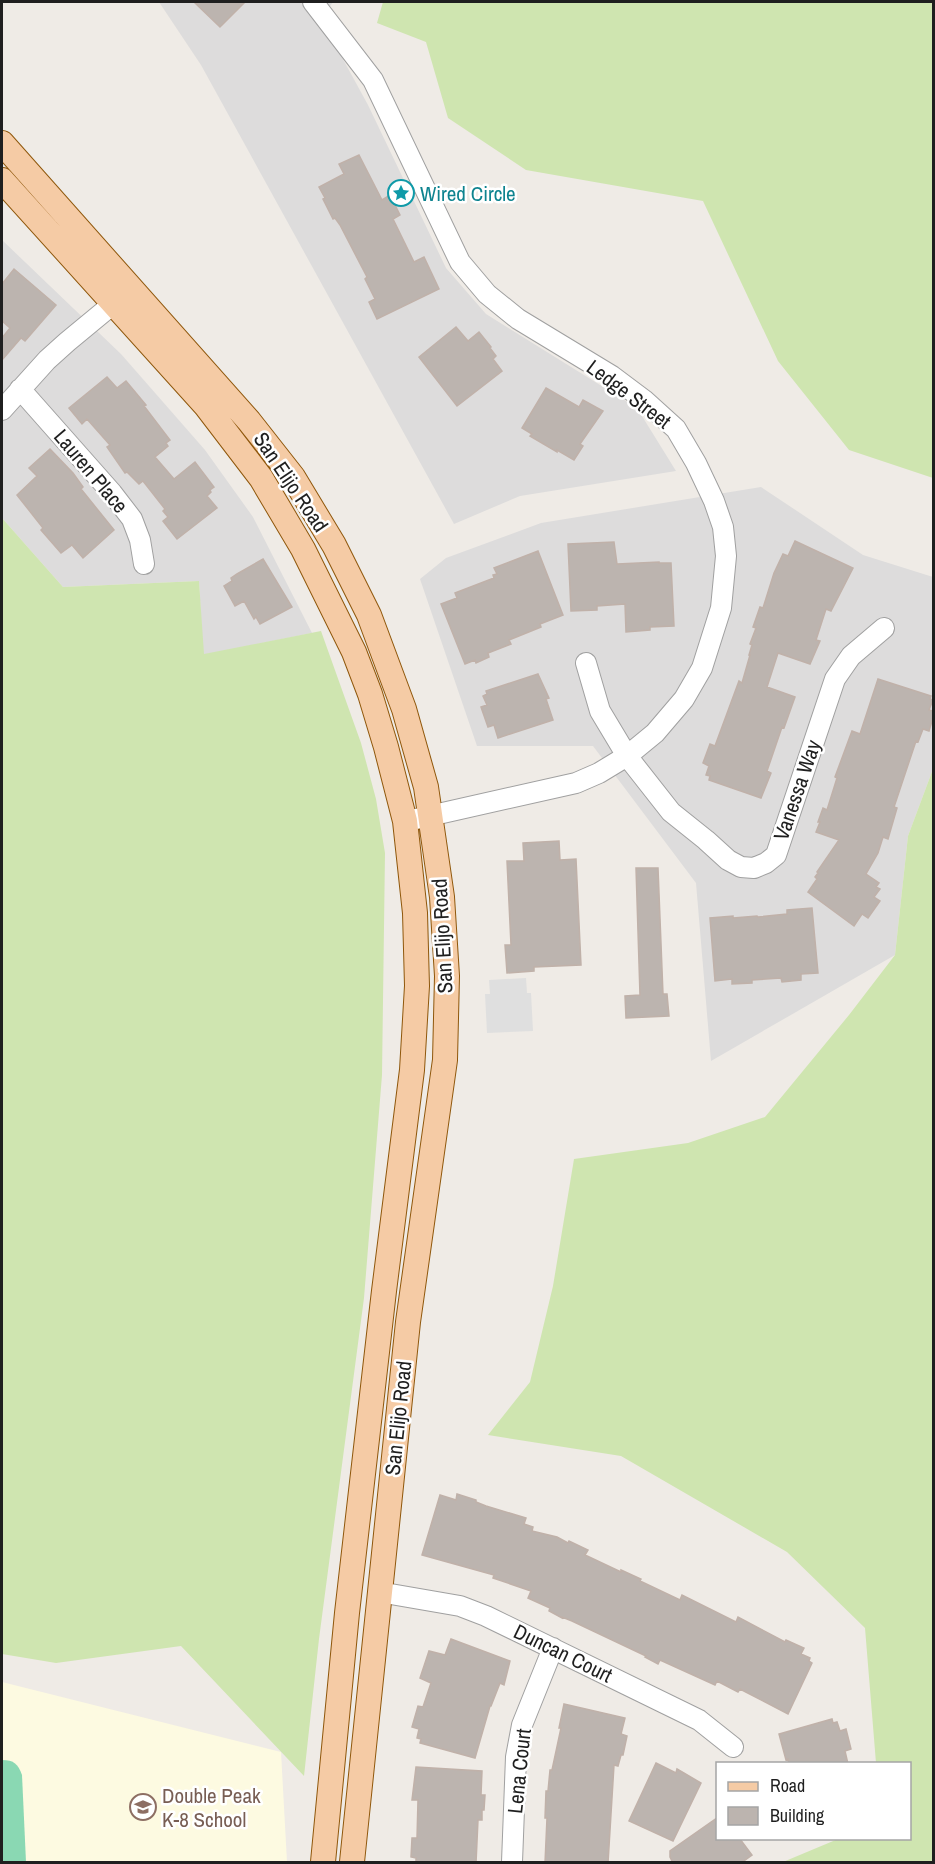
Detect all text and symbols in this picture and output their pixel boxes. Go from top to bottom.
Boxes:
place icon: Wired Circle [386,178,416,208]
place label: Wired Circle [420,179,516,208]
street label: Ledge Street [581,353,677,435]
street label: Lauren Place [47,423,135,519]
street label: San Elijo Road [247,426,335,538]
street label: Vanessa Way [766,736,828,844]
street label: San Elijo Road [425,878,459,994]
street label: San Elijo Road [378,1359,418,1477]
street label: Duncan Court [509,1617,617,1689]
street label: Lena Court [500,1727,538,1815]
legend [716,1762,911,1840]
text: Road [770,1773,805,1798]
place label: Double Peak K-8 School [162,1781,261,1834]
school or university icon: Double Peak K-8 School [128,1792,158,1822]
text: Building [770,1803,825,1828]

